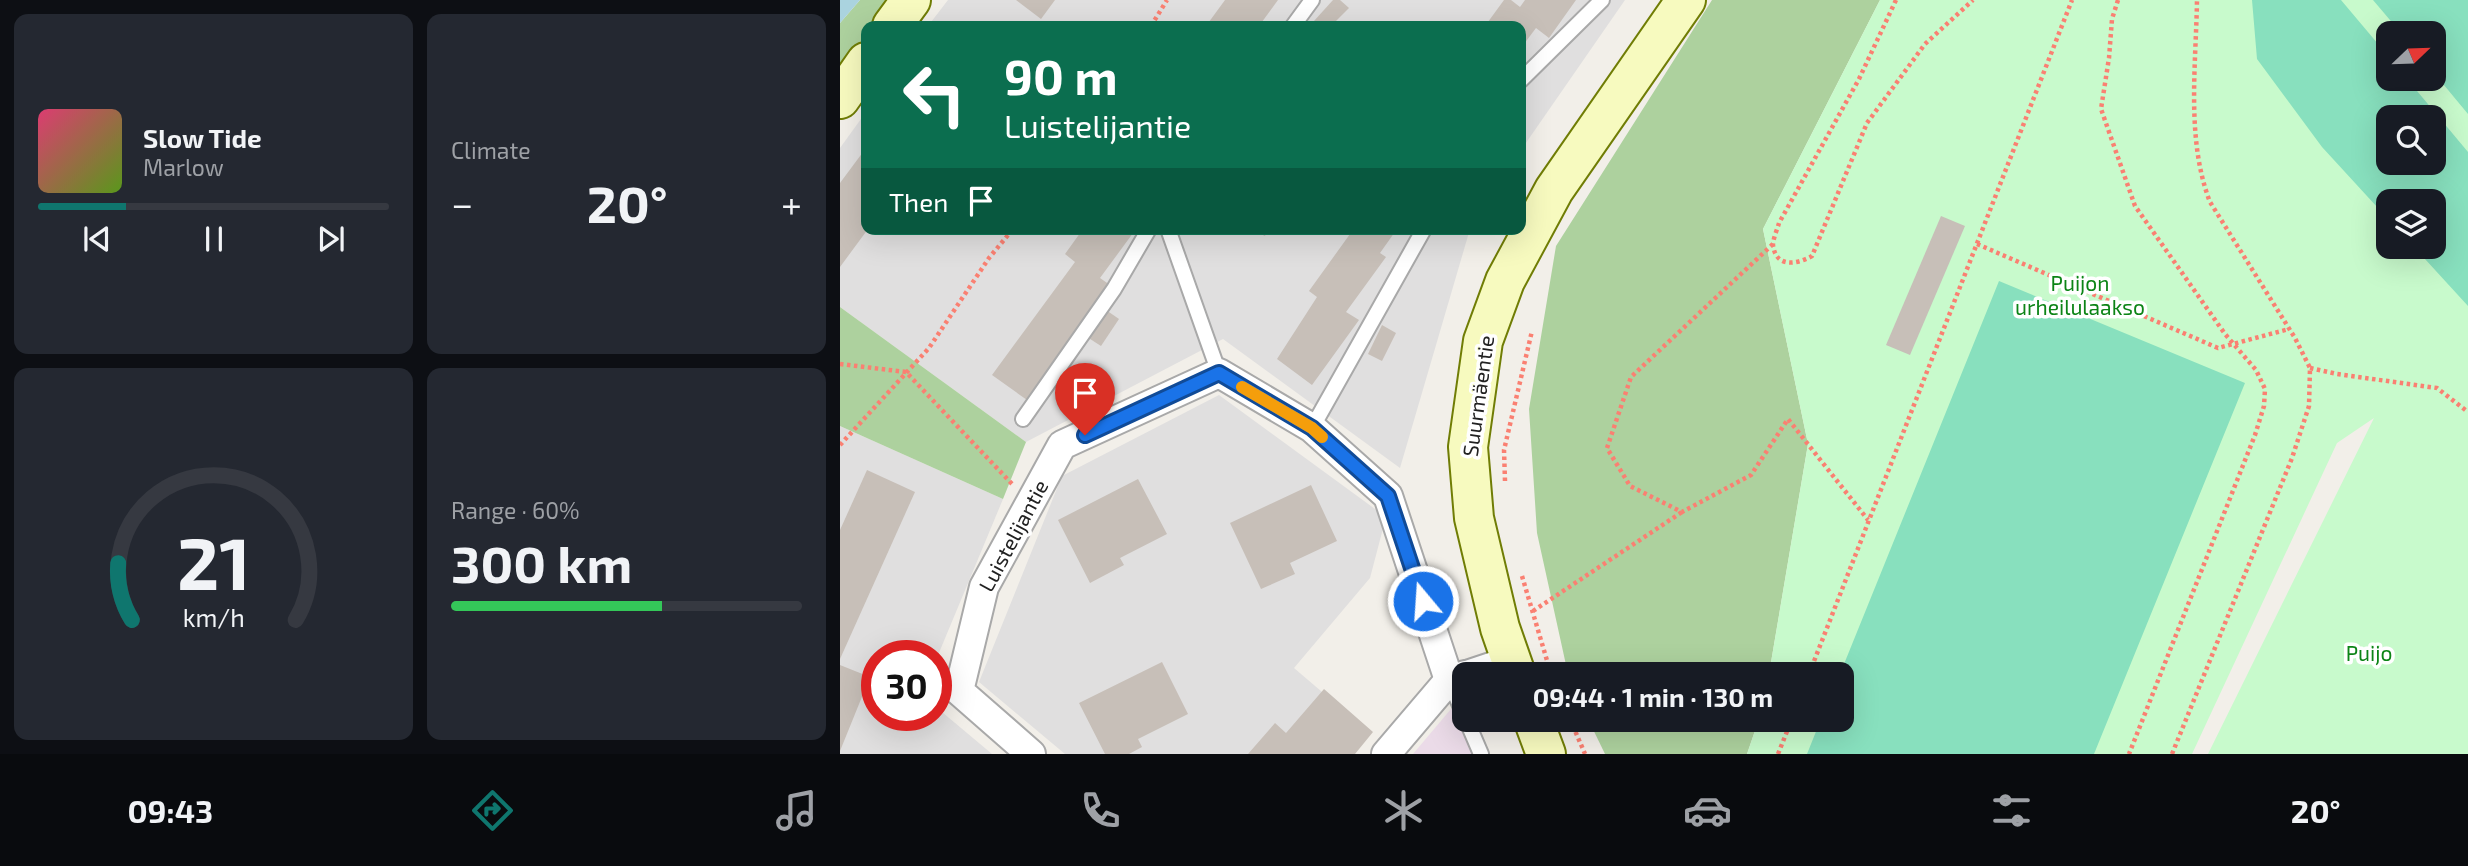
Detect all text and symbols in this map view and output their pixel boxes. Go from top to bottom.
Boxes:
north arrow [2376,21,2446,91]
map controls [2376,21,2446,259]
text: 90 m [1004,46,1118,105]
icon: left [889,49,980,140]
button: search [2376,105,2446,175]
text: Luistelijantie [1004,106,1191,144]
text: Slow Tide [143,122,262,153]
text: Climate [451,136,531,164]
text: Marlow [143,153,224,181]
text: 20° [587,171,668,233]
text: − [451,180,473,226]
text: + [781,180,802,226]
icon: arrive [962,182,1000,220]
text: Then [889,186,948,217]
button: layers [2376,189,2446,259]
icon: previous [78,220,116,258]
icon: pause [195,220,233,258]
icon: next [312,220,350,258]
park label: Puijon urheilulaakso [2015,270,2145,319]
street label: Suurmäentie [1457,334,1498,458]
pin [1055,363,1115,435]
icon: arrive [1066,374,1104,412]
street label: Luistelijantie [973,475,1053,596]
text: Range · 60% [451,496,580,524]
text: 21 [177,517,250,605]
text: 300 km [451,531,632,593]
position arrow [1386,564,1460,638]
text: km/h [182,602,245,632]
speed limit sign: 30 [861,640,952,731]
park label: Puijo [2346,640,2392,666]
text: 09:44 · 1 min · 130 m [1533,681,1773,712]
icon: directions [468,786,517,835]
icon: music [772,786,821,835]
icon: phone [1076,786,1125,835]
icon: climate [1379,786,1428,835]
icon: car [1683,786,1732,835]
icon: filters [1987,786,2036,835]
text: 09:43 [127,791,213,829]
text: 20° [2291,791,2341,829]

